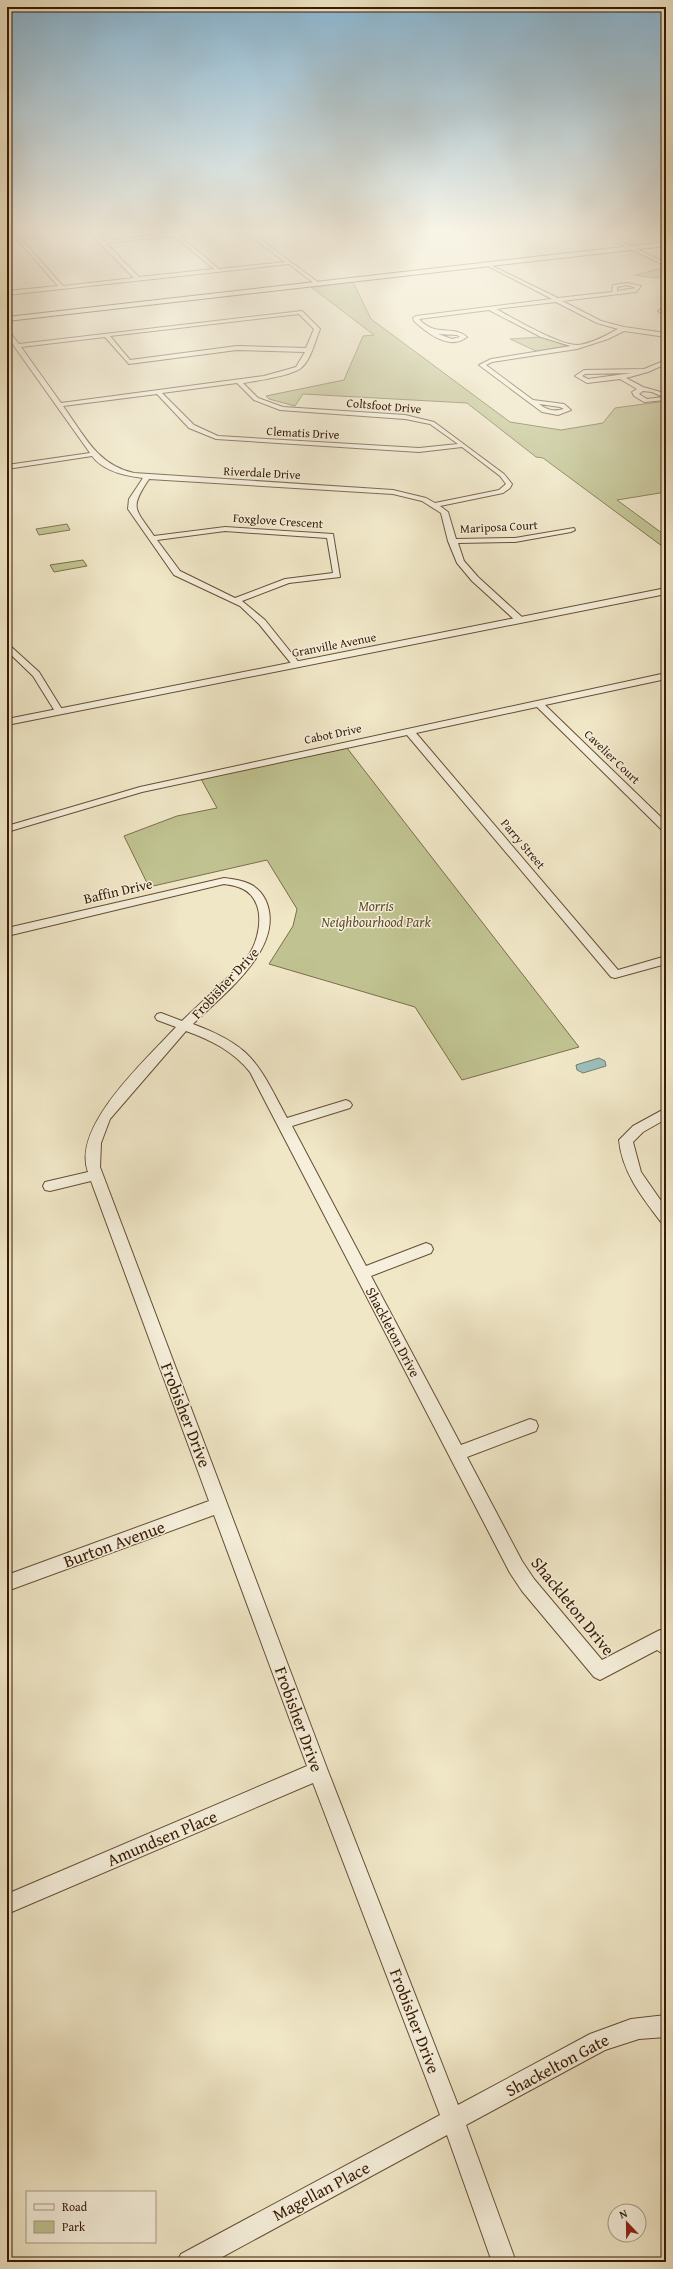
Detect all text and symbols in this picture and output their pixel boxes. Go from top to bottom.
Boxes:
street label: Coltsfoot Drive [346,394,422,417]
street label: Clematis Drive [266,422,340,443]
street label: Riverdale Drive [223,462,301,483]
street label: Foxglove Crescent [232,509,324,532]
street label: Mariposa Court [460,516,539,537]
street label: Granville Avenue [290,628,378,661]
street label: Cabot Drive [303,719,364,748]
street label: Cavelier Court [581,726,645,788]
street label: Parry Street [497,815,550,873]
street label: Baffin Drive [82,873,155,909]
park label: Morris Neighbourhood Park [321,896,431,932]
street label: Frobisher Drive [187,943,264,1023]
street label: Shackleton Drive [361,1283,425,1381]
street label: Frobisher Drive [155,1359,218,1471]
street label: Burton Avenue [60,1514,168,1573]
street label: Shackleton Drive [526,1551,621,1660]
street label: Frobisher Drive [269,1663,330,1775]
street label: Amundsen Place [103,1803,221,1872]
street label: Frobisher Drive [384,1965,447,2077]
street label: Shackelton Gate [500,2027,613,2102]
street label: Magellan Place [268,2154,374,2227]
legend [26,2191,156,2243]
text: Road [62,2198,88,2215]
north arrow [607,2203,647,2243]
text: N [617,2205,630,2223]
text: Park [62,2218,86,2235]

